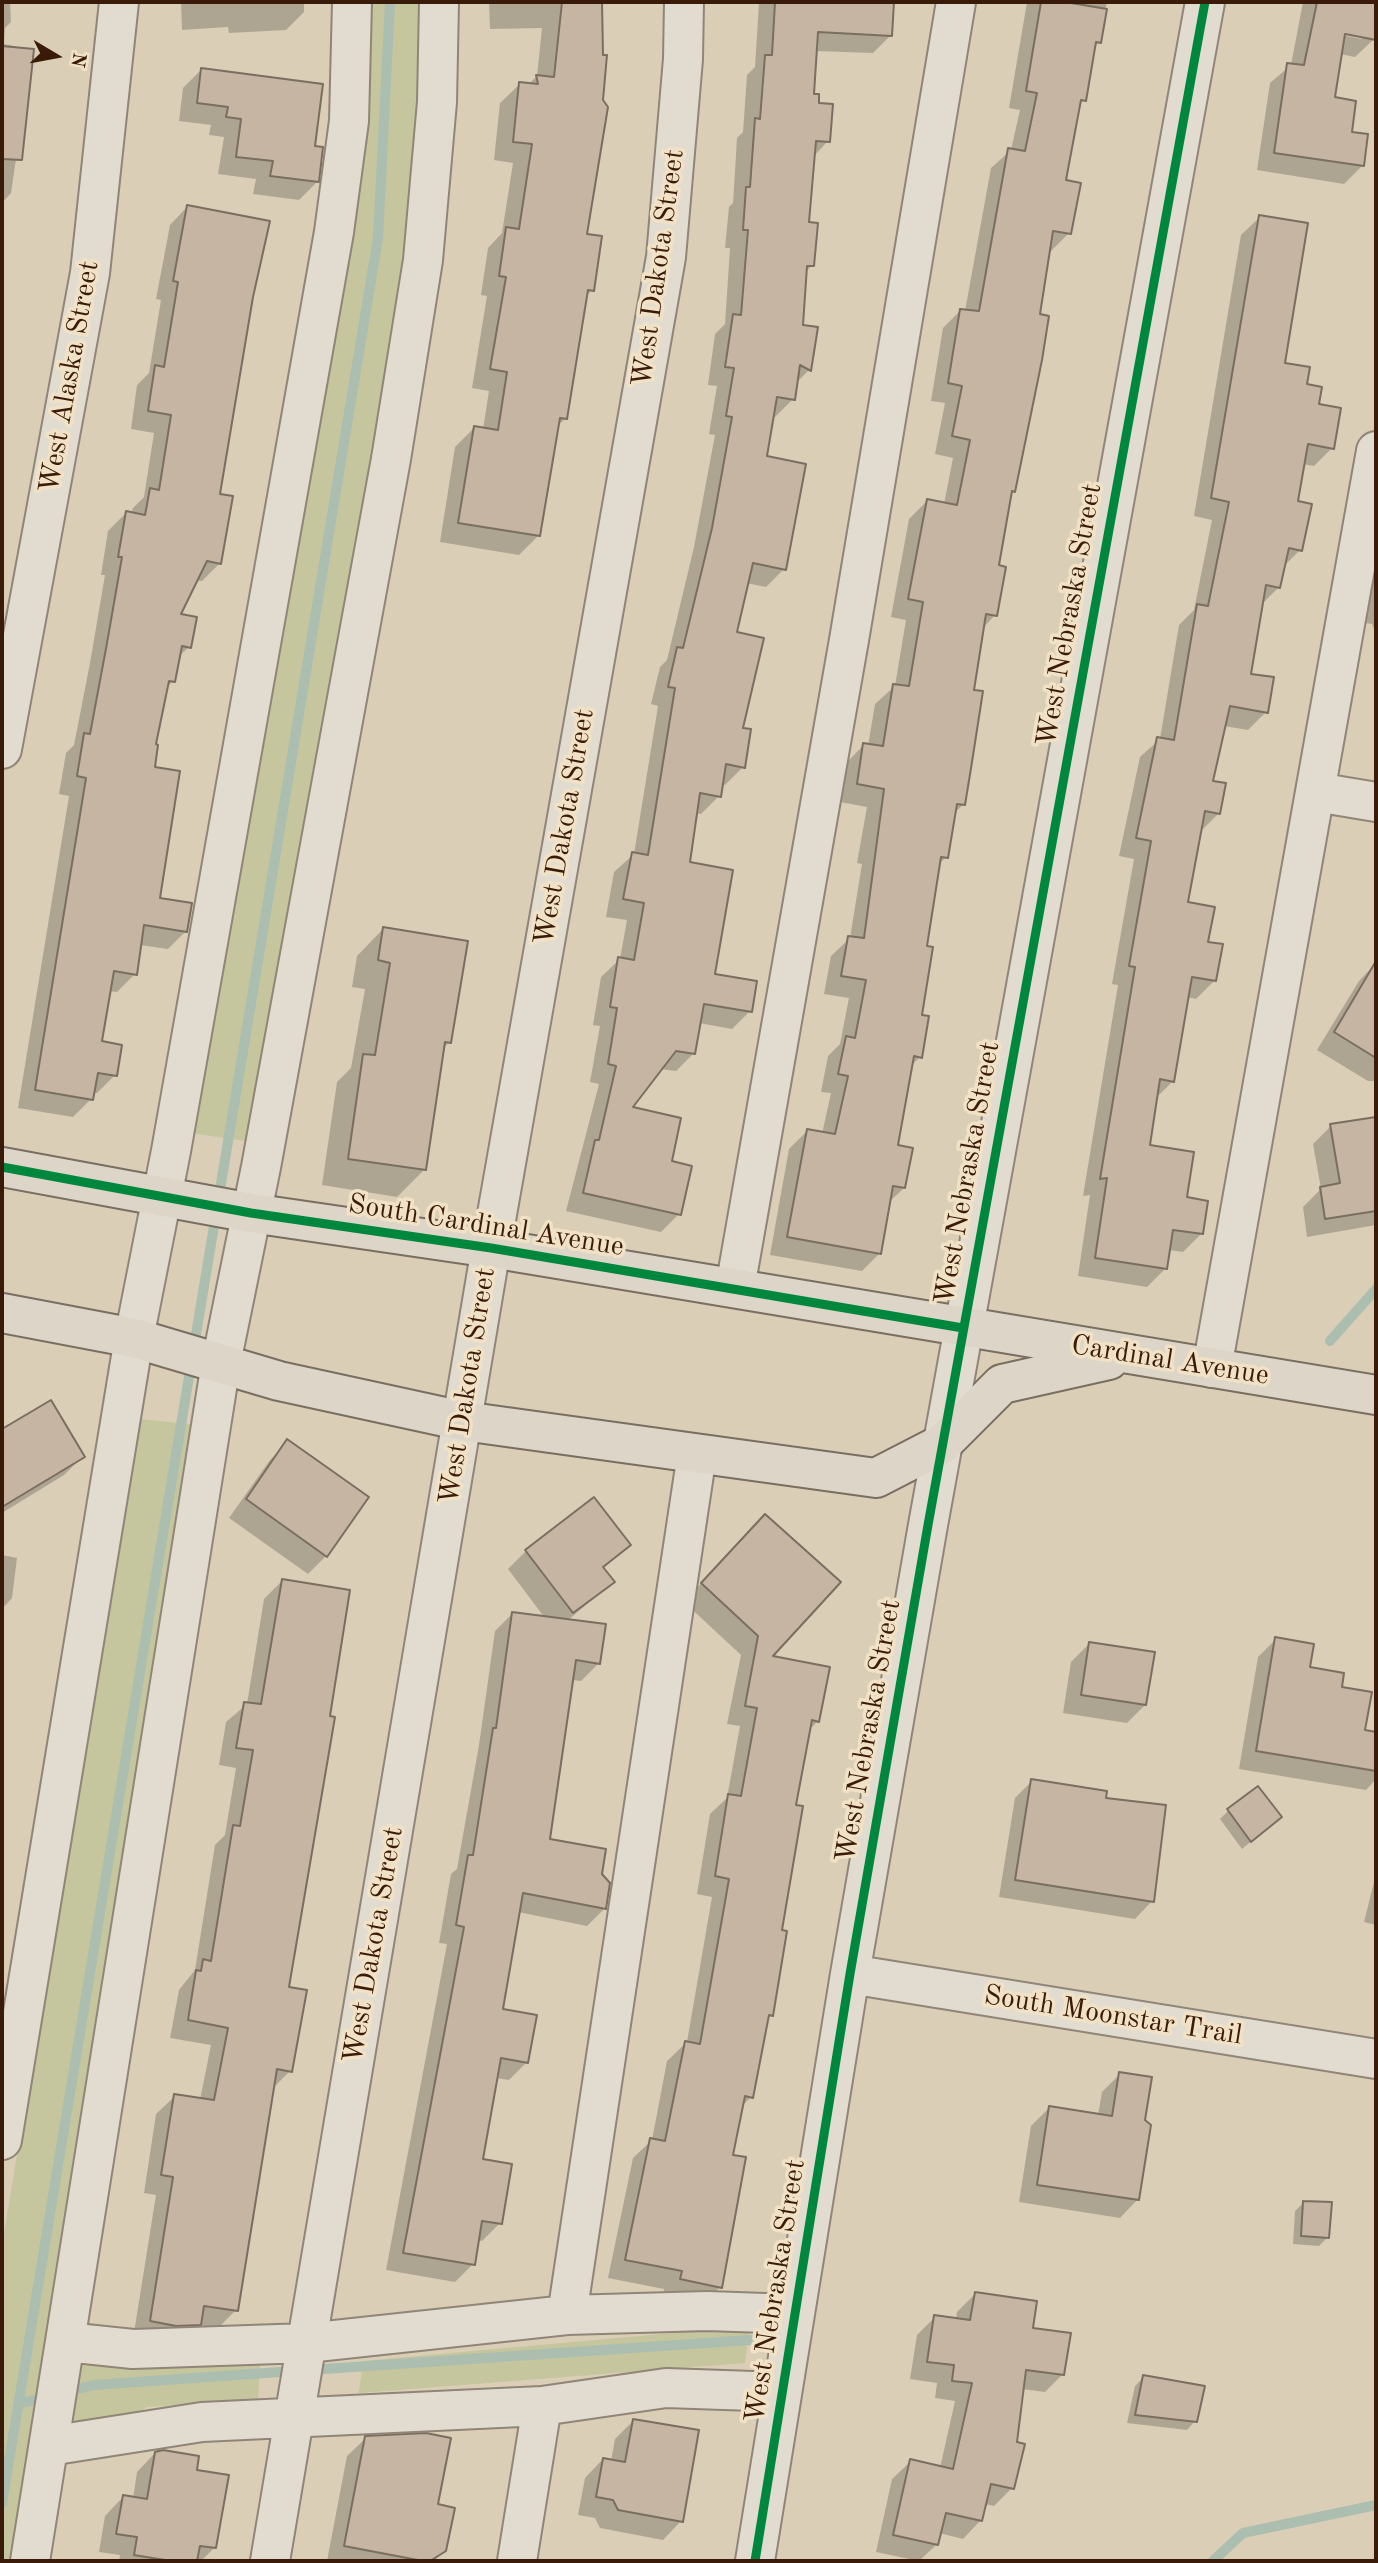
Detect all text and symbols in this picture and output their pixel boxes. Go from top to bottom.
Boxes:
north arrow [21,21,91,91]
text: N [67,51,88,69]
street label: West Dakota Street [626,147,692,389]
street label: West Alaska Street [33,258,107,496]
street label: West Nebraska Street [1030,481,1110,749]
street label: West Dakota Street [528,706,602,948]
street label: West Nebraska Street [928,1039,1008,1307]
street label: South Cardinal Avenue [346,1188,626,1264]
street label: West Dakota Street [433,1265,503,1507]
street label: Cardinal Avenue [1069,1329,1271,1393]
street label: West Nebraska Street [829,1597,909,1865]
street label: West Dakota Street [337,1824,411,2066]
street label: South Moonstar Trail [981,1979,1245,2053]
street label: West Nebraska Street [739,2157,813,2425]

